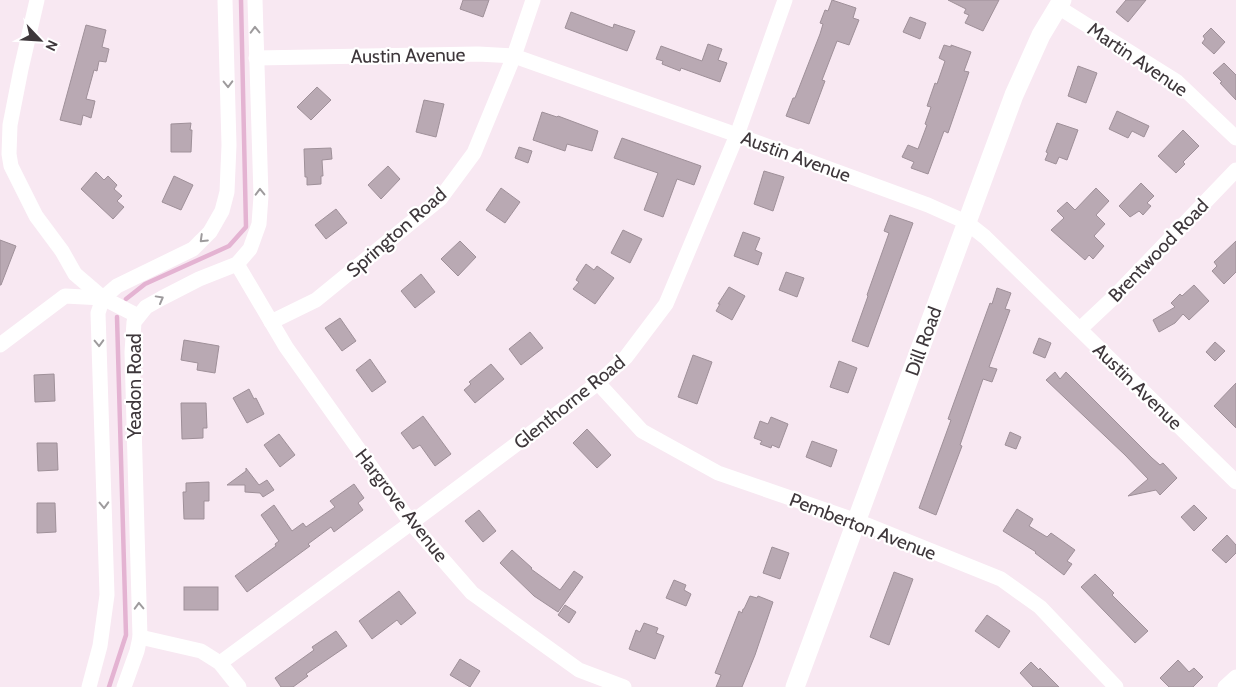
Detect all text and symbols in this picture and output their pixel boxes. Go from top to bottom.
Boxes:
north arrow [15,15,65,65]
street label: Martin Avenue [1083,17,1192,102]
one-way arrow [250,26,261,34]
text: N [42,37,62,54]
street label: Austin Avenue [350,43,466,68]
one-way arrow [222,80,233,88]
street label: Austin Avenue [738,126,854,187]
street label: Springton Road [342,183,451,282]
one-way arrow [255,188,265,196]
street label: Brentwood Road [1103,194,1213,307]
one-way arrow [200,233,209,242]
one-way arrow [155,295,164,305]
street label: Dill Road [900,303,947,379]
street label: Yeadon Road [123,333,146,440]
street label: Austin Avenue [1088,338,1187,435]
one-way arrow [93,339,104,347]
street label: Glenthorne Road [509,351,629,454]
street label: Hargrove Avenue [350,444,453,567]
street label: Pemberton Avenue [786,488,940,565]
one-way arrow [99,502,109,509]
one-way arrow [134,602,144,610]

